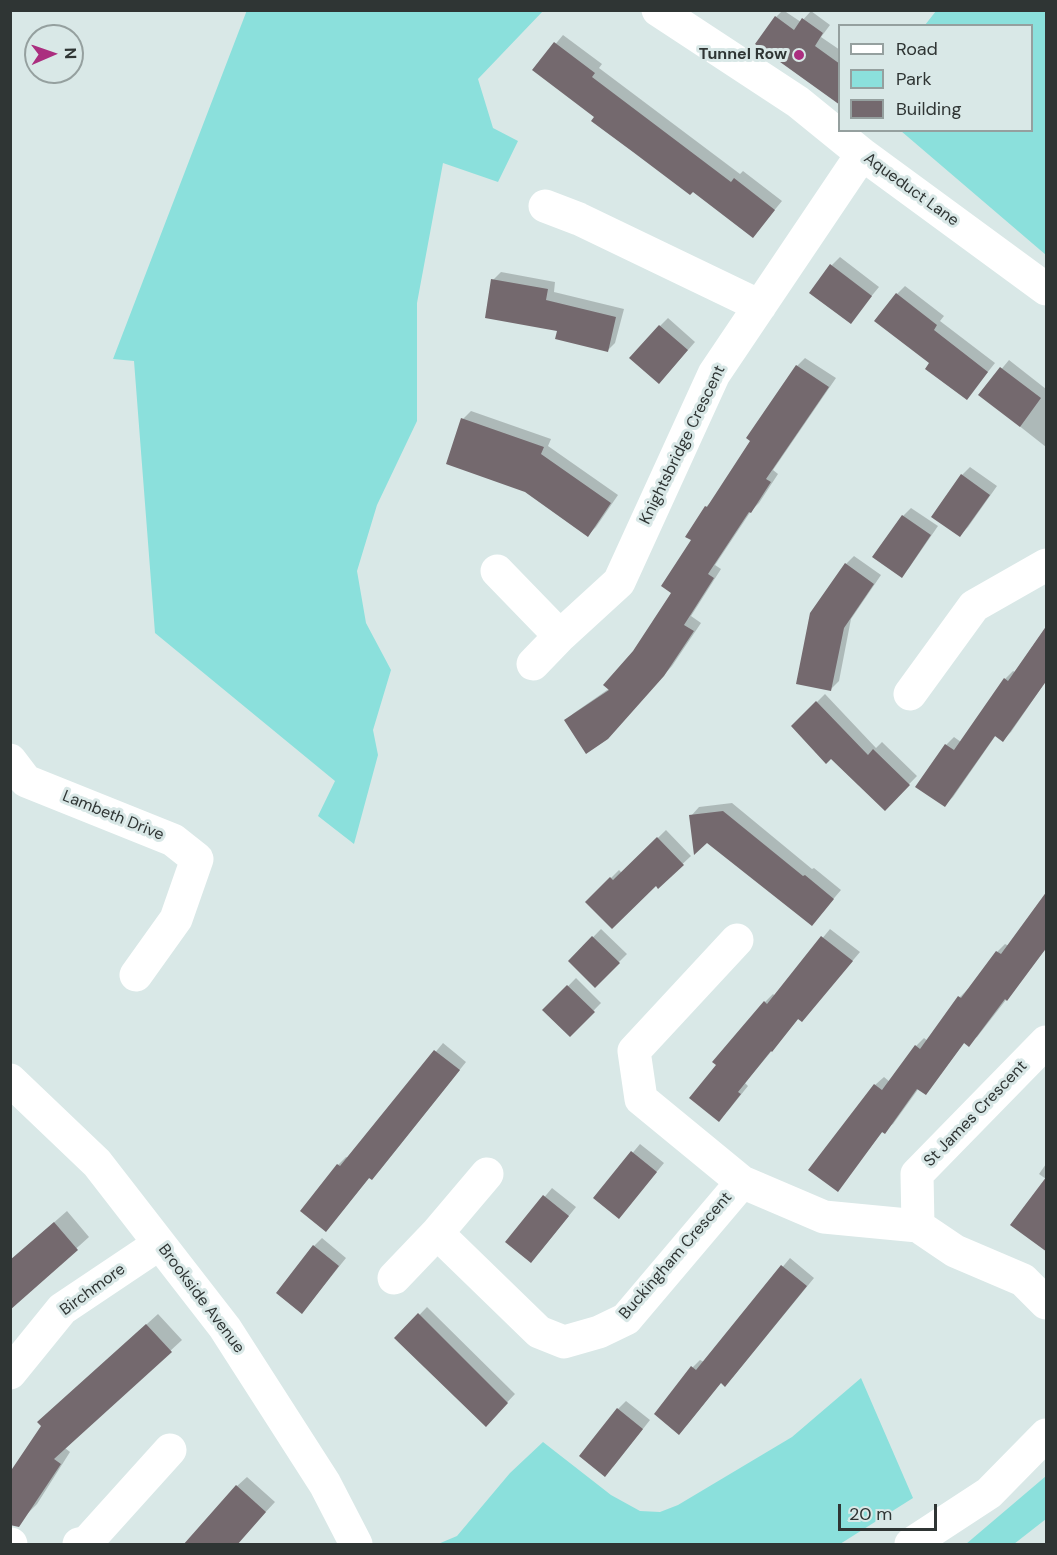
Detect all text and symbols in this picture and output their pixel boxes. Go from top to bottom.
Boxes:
north arrow [24,24,84,84]
legend [838,24,1033,132]
text: Road [896,37,938,61]
place label: Tunnel Row [699,45,787,65]
text: N [60,47,81,60]
marker: Tunnel Row [792,48,806,62]
text: Park [896,67,932,91]
text: Building [896,97,961,121]
street label: Aqueduct Lane [860,149,962,231]
street label: Knightsbridge Crescent [636,362,730,528]
street label: Lambeth Drive [59,787,167,845]
street label: St James Crescent [920,1057,1032,1171]
street label: Buckingham Crescent [616,1188,736,1324]
street label: Brookside Avenue [154,1241,248,1357]
street label: Birchmore [57,1260,129,1320]
scale bar [841,1492,940,1530]
text: 20 m [849,1502,892,1526]

